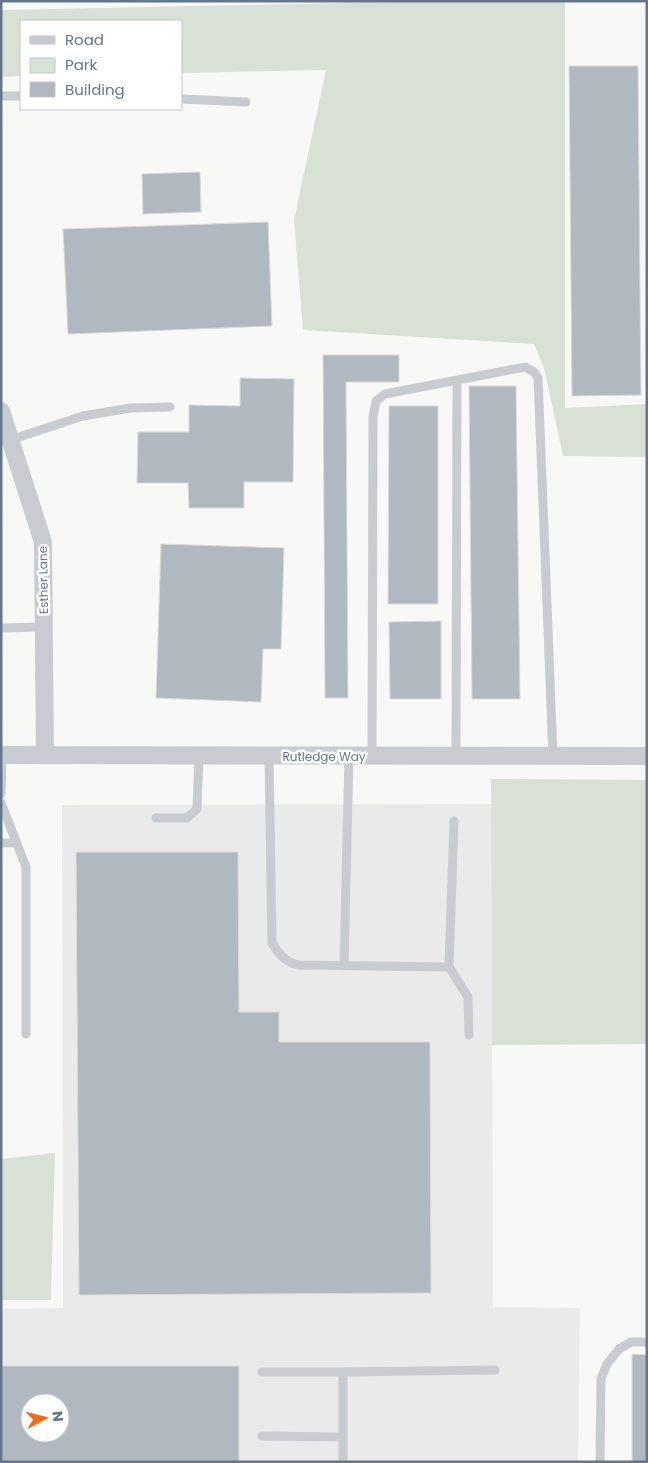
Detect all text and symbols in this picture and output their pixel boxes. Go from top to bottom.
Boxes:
legend [20,20,182,110]
text: Road [65,29,104,50]
text: Park [65,54,97,75]
text: Building [65,79,125,100]
street label: Esther Lane [34,546,52,614]
street label: Rutledge Way [282,748,366,765]
north arrow [20,1393,70,1443]
text: N [47,1410,68,1423]

